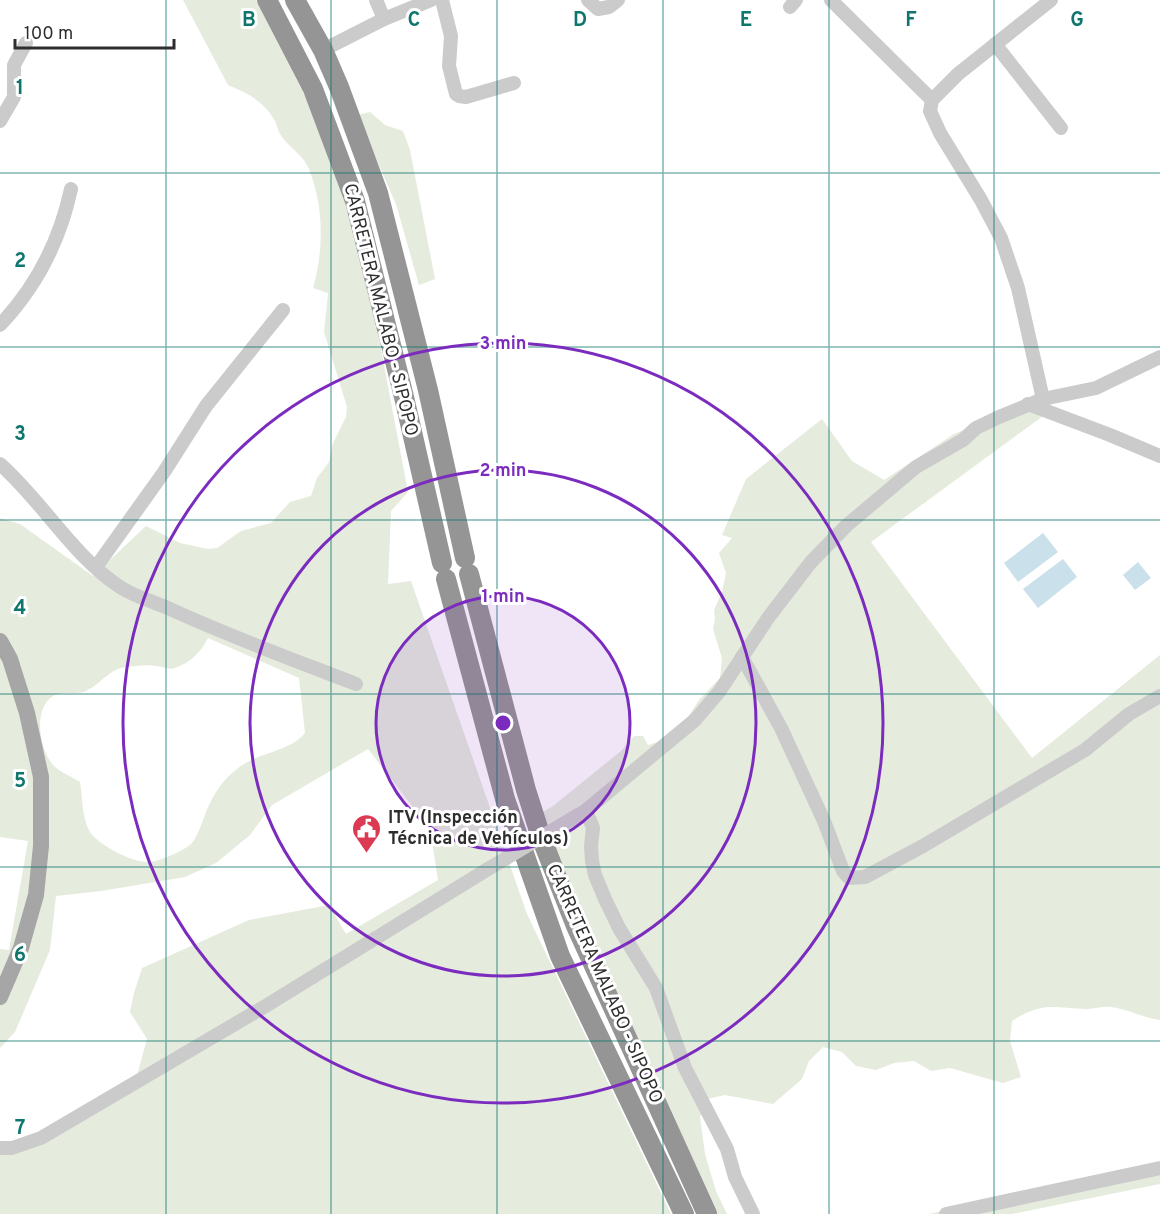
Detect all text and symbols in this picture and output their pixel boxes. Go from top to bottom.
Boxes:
text: B [242,8,256,34]
text: C [408,8,420,34]
text: D [573,8,587,34]
text: E [740,8,752,34]
text: F [905,8,917,34]
text: G [1070,8,1084,34]
scale bar [15,12,174,50]
text: 100 m [24,23,73,46]
text: 1 [16,76,24,102]
street label: CARRETERA MALABO - SIPOPO [337,181,423,439]
text: 2 [14,249,26,275]
text: 3 min [480,333,526,356]
text: 3 [14,422,26,448]
text: 2 min [479,460,527,483]
text: 1 min [481,586,525,609]
text: 4 [14,596,26,622]
centre of rings [493,713,513,733]
text: 5 [14,769,26,795]
place label: ITV (Inspección Técnica de Vehículos) [388,807,569,851]
public building icon: ITV (Inspección Técnica de Vehículos) [351,812,383,854]
street label: CARRETERA MALABO - SIPOPO [541,861,667,1107]
text: 6 [14,943,26,969]
text: 7 [15,1116,25,1142]

